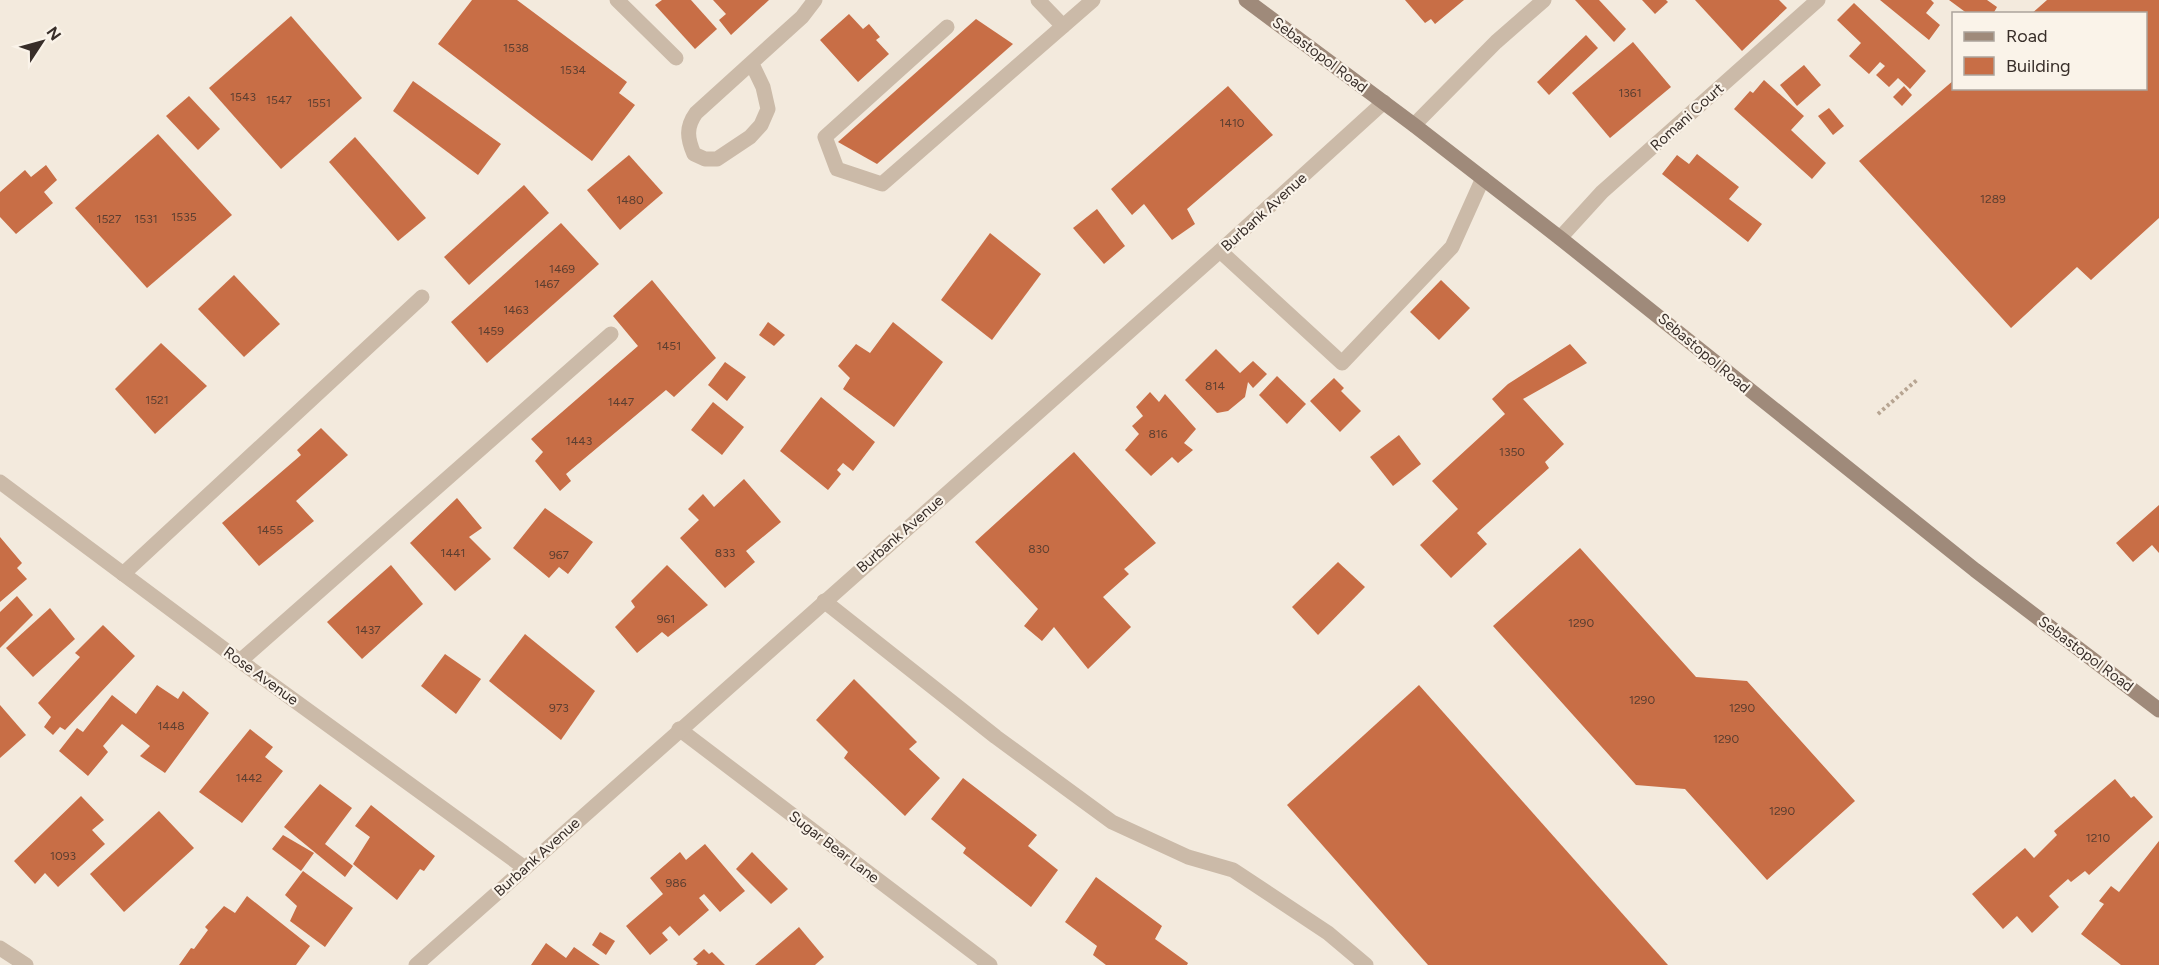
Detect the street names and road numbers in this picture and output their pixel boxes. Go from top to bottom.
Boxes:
street label: Sebastopol Road [1269,13,1371,97]
street label: Romani Court [1647,79,1728,155]
street label: Burbank Avenue [1217,169,1311,255]
street label: Sebastopol Road [1654,309,1754,397]
street label: Burbank Avenue [853,491,947,577]
street label: Sebastopol Road [2035,612,2137,696]
street label: Rose Avenue [220,643,302,709]
street label: Sugar Bear Lane [785,807,883,887]
street label: Burbank Avenue [490,814,584,900]

